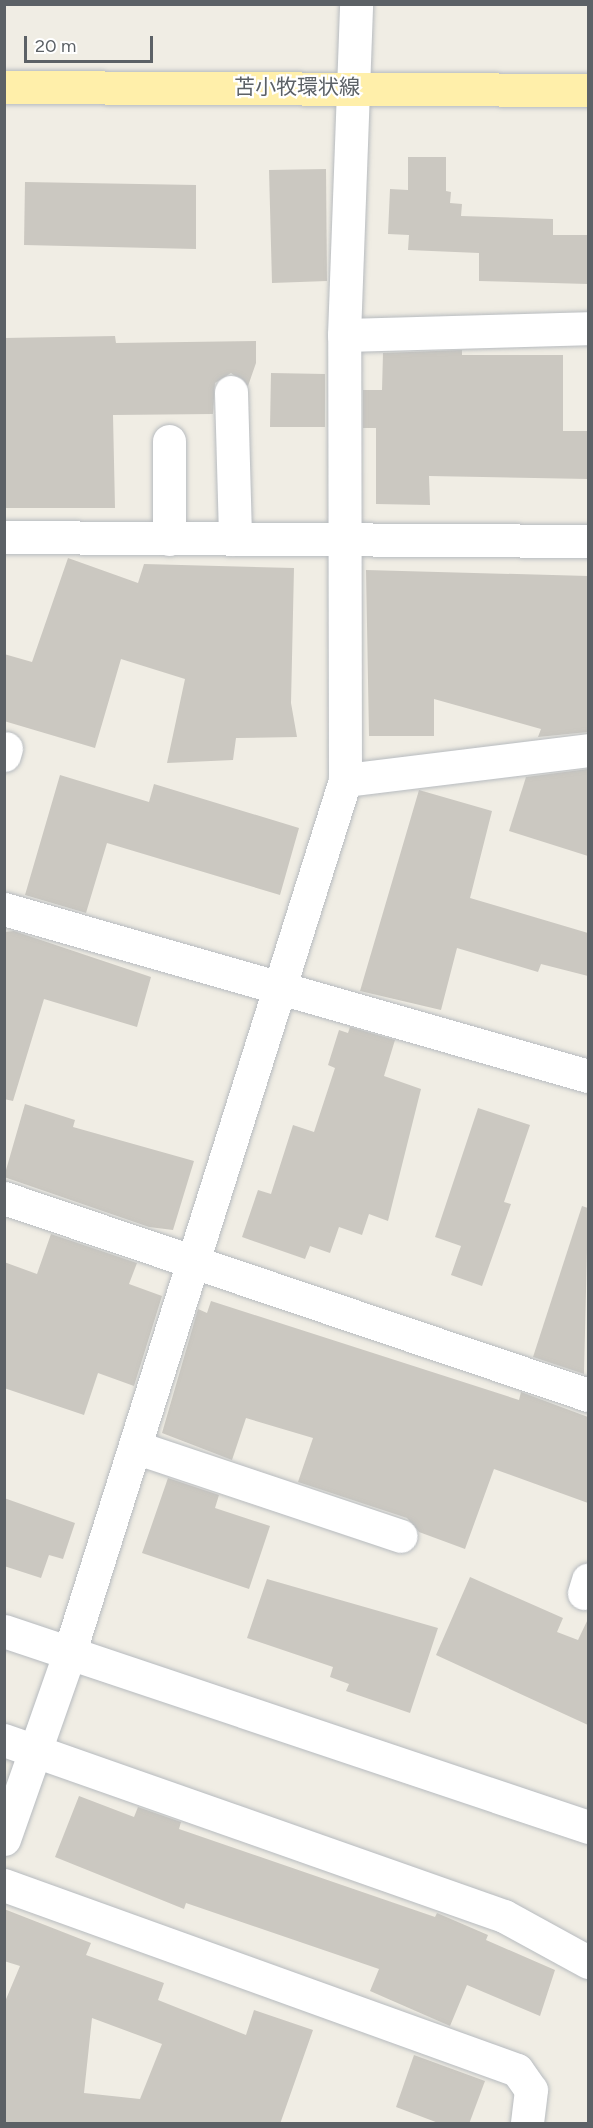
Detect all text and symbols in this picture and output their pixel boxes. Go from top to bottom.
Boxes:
scale bar [27,24,156,62]
text: 20 m [35,35,76,57]
street label: 苫小牧環状線 [234,74,360,100]

